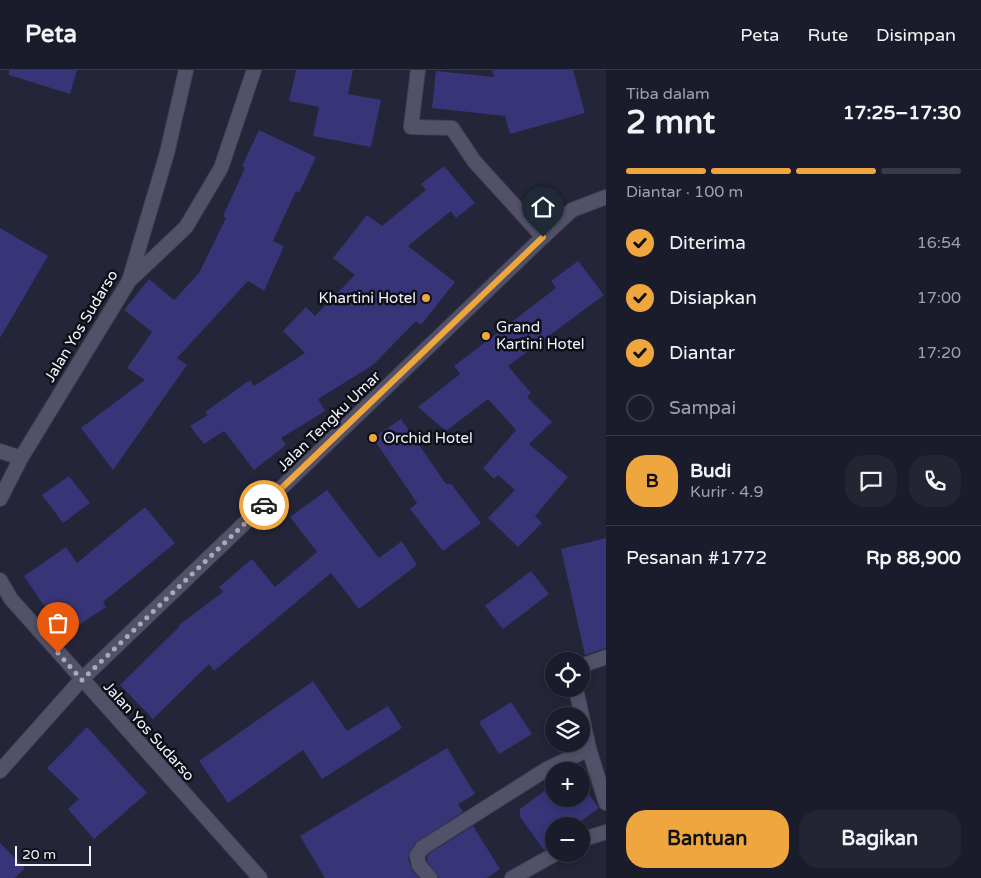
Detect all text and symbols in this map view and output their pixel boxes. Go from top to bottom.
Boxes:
text: Peta [25,20,77,49]
text: Peta [740,24,779,46]
text: Rute [807,24,848,46]
text: Disimpan [876,24,956,46]
text: Tiba dalam [626,84,710,104]
text: 17:25–17:30 [843,102,961,124]
text: 2 mnt [626,104,715,142]
text: Diantar · 100 m [626,182,743,202]
pin [522,186,564,237]
icon: home [529,193,557,221]
icon: check [626,229,654,257]
text: Diterima [669,232,746,254]
text: 16:54 [917,233,961,253]
street label: Jalan Yos Sudarso [40,267,122,385]
icon: check [626,284,654,312]
text: Disiapkan [669,287,757,309]
text: 17:00 [917,288,961,308]
place label: Khartini Hotel [318,289,416,307]
marker: Khartini Hotel [420,292,432,304]
place label: Grand Kartini Hotel [496,318,585,353]
marker: Grand Kartini Hotel [480,330,492,342]
icon: check [626,339,654,367]
text: Diantar [669,342,735,364]
text: 17:20 [917,343,961,363]
street label: Jalan Tengku Umar [274,367,384,475]
text: Sampai [669,397,736,419]
place label: Orchid Hotel [383,429,473,447]
marker: Orchid Hotel [367,432,379,444]
button: chat [845,455,897,507]
button: phone [909,455,961,507]
text: Budi [690,460,731,482]
text: B [645,470,659,492]
courier [239,480,289,530]
text: Kurir · 4.9 [690,482,763,502]
icon: car [250,491,278,519]
text: Pesanan #1772 [626,547,767,569]
text: Rp 88,900 [866,547,961,569]
pin [37,602,79,653]
icon: bag [44,609,72,637]
map controls [545,652,590,862]
button: locate [545,652,590,697]
street label: Jalan Yos Sudarso [100,678,198,784]
button: layers [545,707,590,752]
button: + [545,762,590,807]
button: Bantuan [626,810,789,868]
button: Bagikan [799,810,961,868]
button: − [545,817,590,862]
scale bar [15,843,91,866]
text: 20 m [22,846,56,863]

